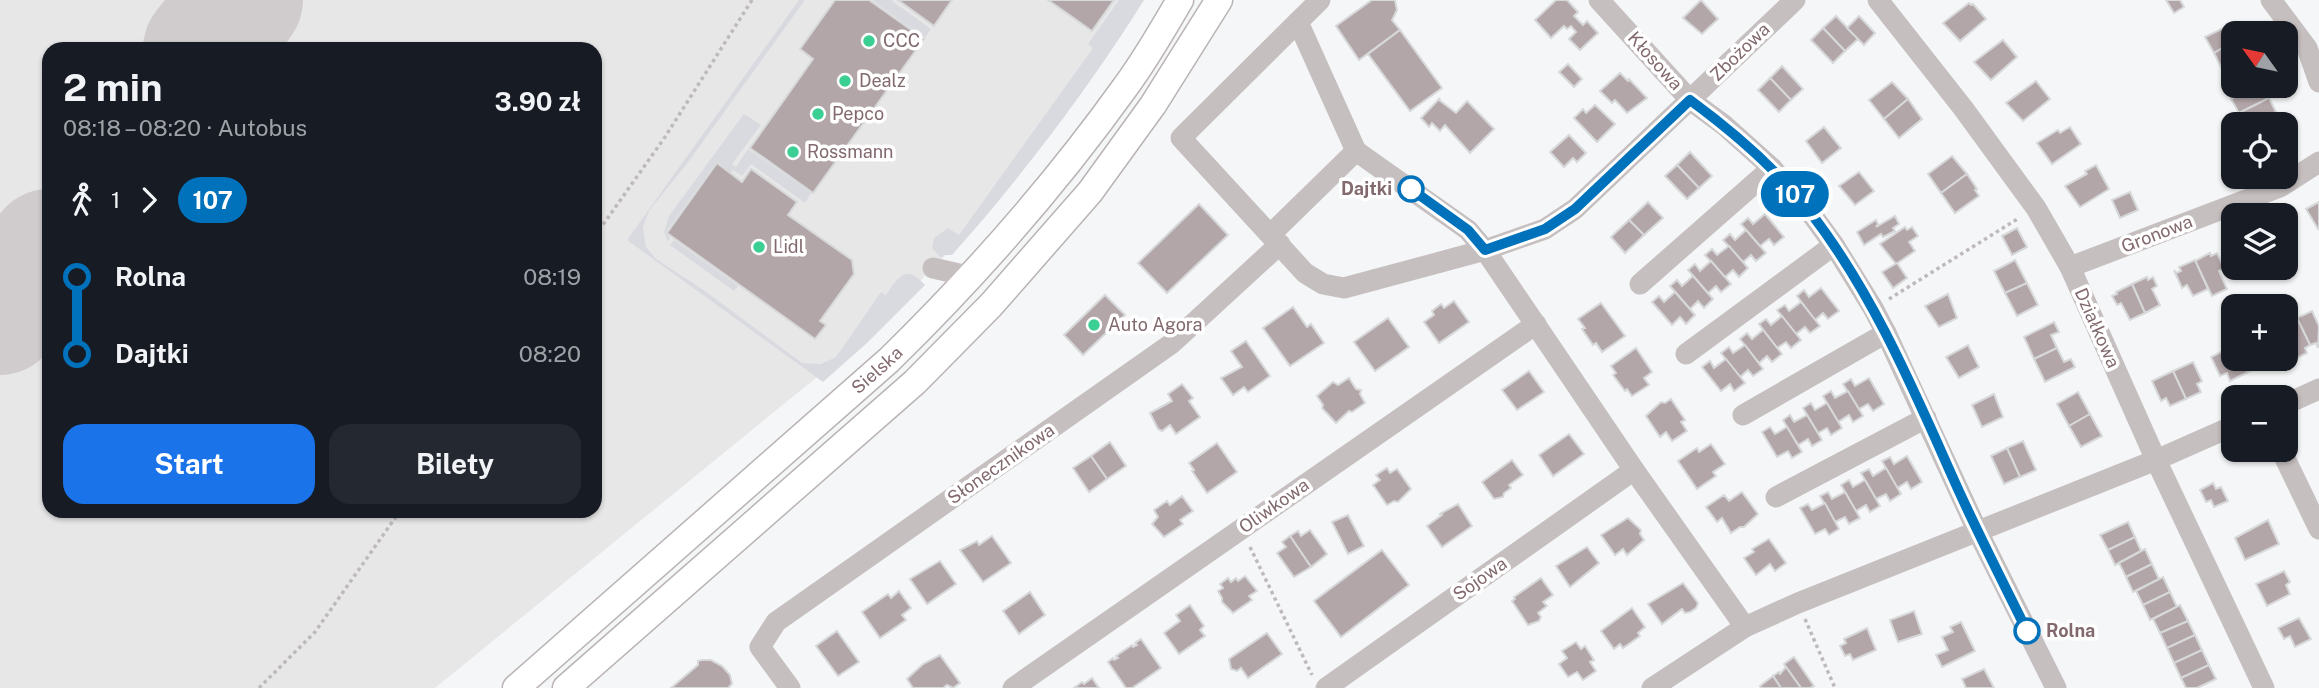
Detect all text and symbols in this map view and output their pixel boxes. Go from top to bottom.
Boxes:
street label: Zbożowa [1706,18,1774,85]
north arrow [2221,21,2298,98]
map controls [2221,21,2298,462]
street label: Kłosowa [1624,27,1687,94]
place label: CCC [883,30,920,51]
marker: CCC [861,33,877,49]
text: 2 min [63,65,163,110]
place label: Dealz [859,70,906,91]
marker: Dealz [837,73,853,89]
text: 3.90 zł [494,86,581,117]
place label: Pepco [832,103,884,124]
marker: Pepco [810,106,826,122]
button: locate [2221,112,2298,189]
text: 08:18 – 08:20 · Autobus [63,114,307,141]
place label: Rossmann [807,141,893,162]
marker: Rossmann [785,144,801,160]
line badge: 107 [1755,171,1835,217]
marker: Dajtki [1398,176,1424,202]
place label: Dajtki [1341,178,1392,199]
text: 107 [1775,180,1815,208]
icon: walk [63,181,101,219]
icon: forward [130,181,168,219]
text: 1 [111,186,120,213]
text: 107 [192,186,233,214]
button: layers [2221,203,2298,280]
street label: Gronowa [2118,210,2195,257]
place label: Lidl [773,236,804,257]
marker: Lidl [751,239,767,255]
text: Rolna [115,261,186,292]
text: 08:19 [523,263,581,290]
street label: Działkowa [2071,285,2124,371]
button: + [2221,294,2298,371]
place label: Auto Agora [1108,314,1203,335]
marker: Auto Agora [1086,317,1102,333]
text: Dajtki [115,338,189,369]
text: 08:20 [519,340,581,367]
street label: Sielska [847,342,907,398]
button: − [2221,385,2298,462]
street label: Słonecznikowa [943,419,1058,508]
button: Start [63,424,315,504]
button: Bilety [329,424,581,504]
street label: Oliwkowa [1235,474,1313,537]
street label: Sojowa [1449,553,1511,605]
marker: Rolna [2014,618,2040,644]
place label: Rolna [2046,620,2095,641]

